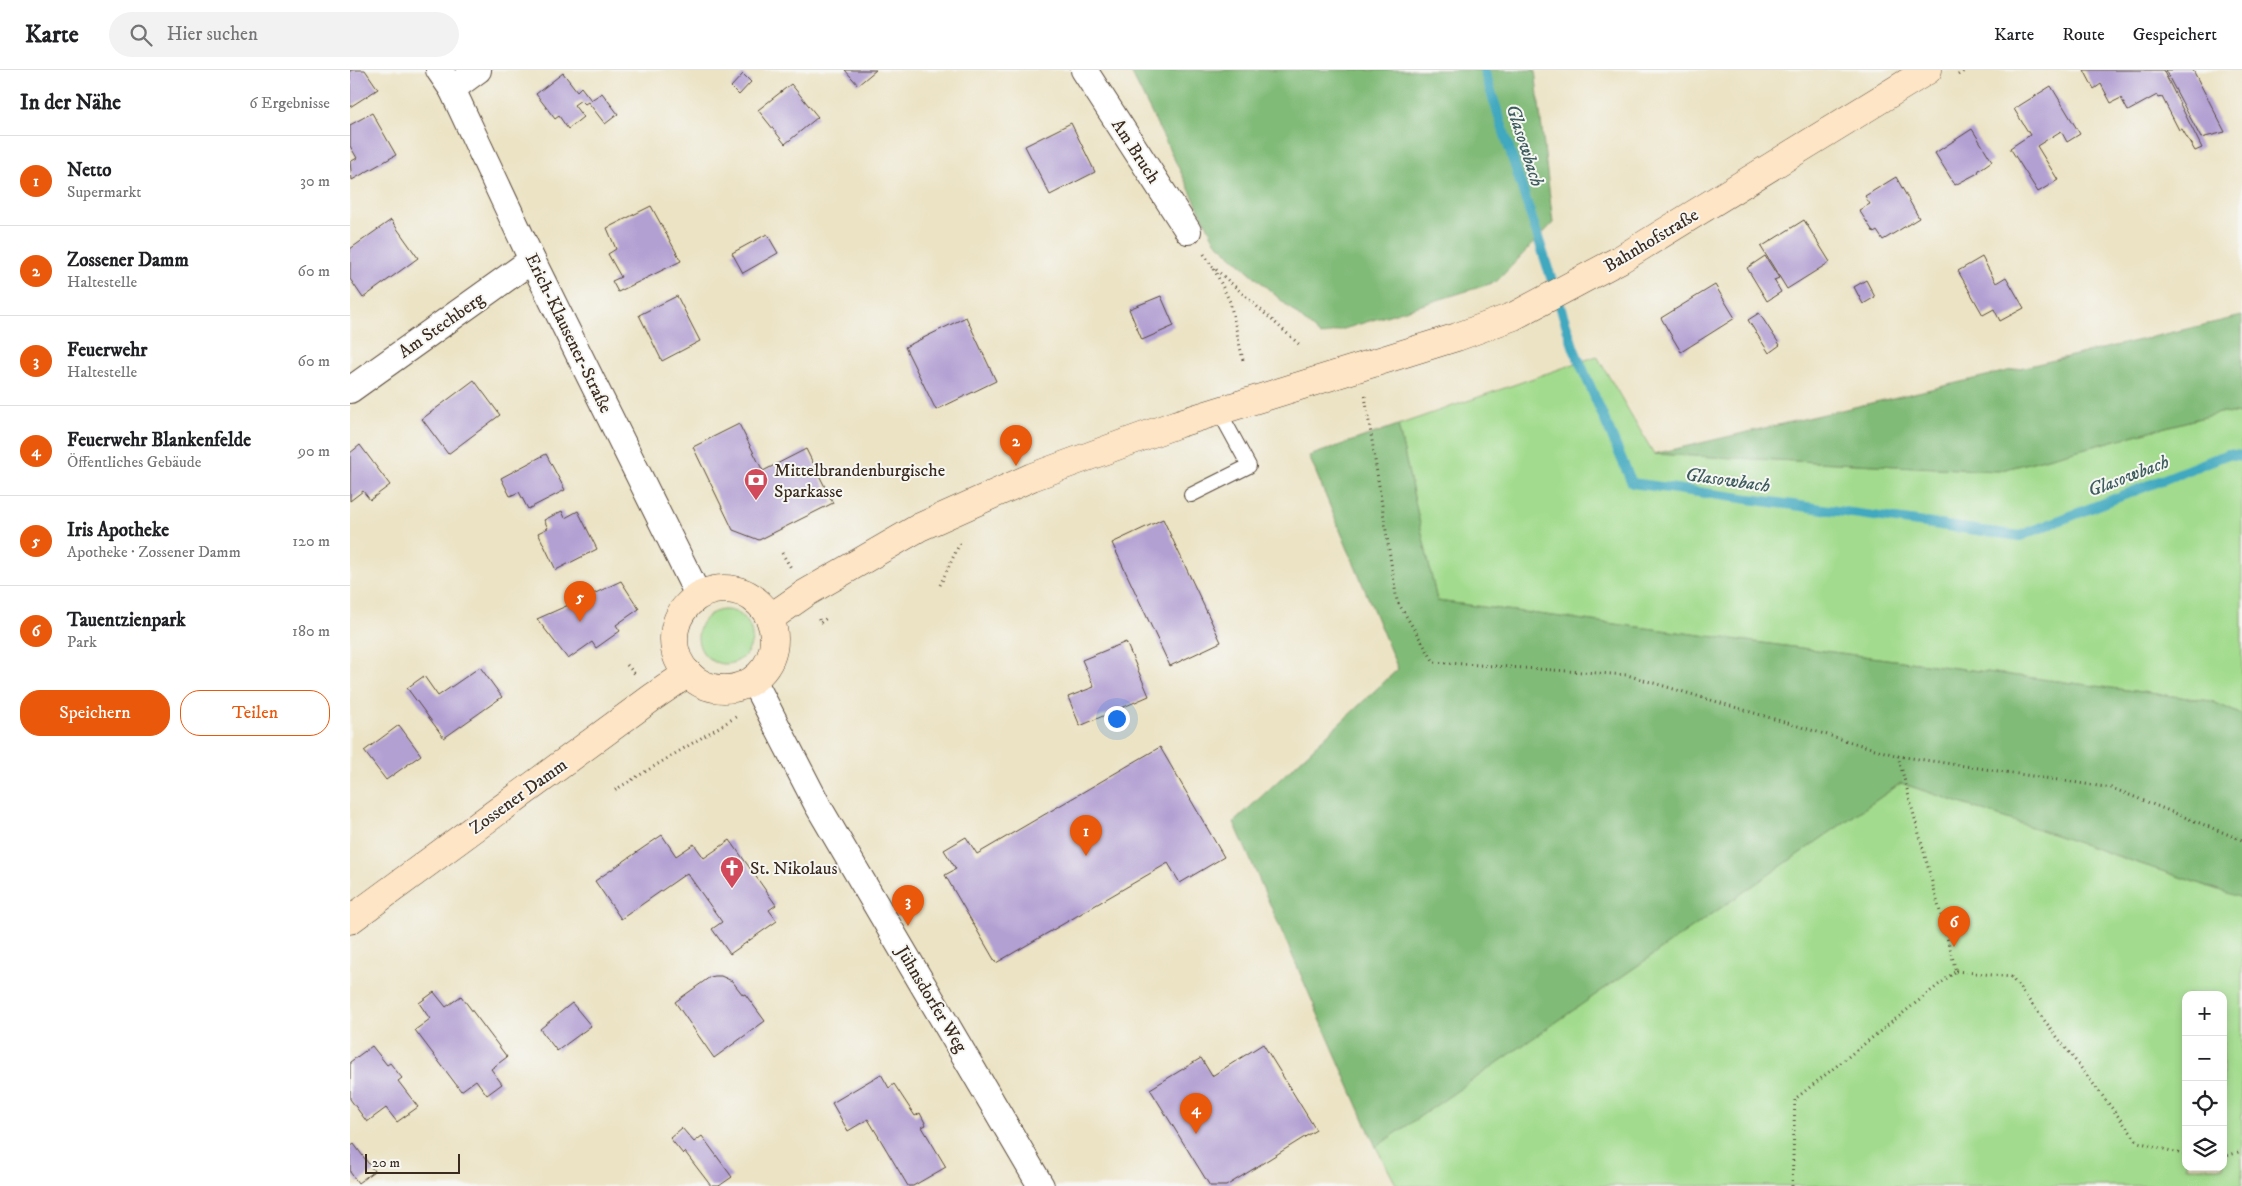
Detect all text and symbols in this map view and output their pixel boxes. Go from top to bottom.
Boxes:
search box [109,12,459,57]
text: Karte [25,20,79,50]
icon: search [127,21,155,49]
text: Hier suchen [167,23,258,46]
text: Karte [1994,24,2034,46]
text: Route [2062,24,2105,46]
text: Gespeichert [2133,24,2217,46]
text: In der Nähe [20,90,121,116]
text: 6 Ergebnisse [249,93,330,113]
water label: Glasowbach [1500,101,1549,190]
street label: Am Bruch [1106,115,1164,188]
text: Netto [67,159,112,182]
text: 1 [33,171,39,191]
text: 30 m [300,171,330,191]
text: Supermarkt [67,182,141,202]
street label: Bahnhofstraße [1600,204,1703,278]
text: Zossener Damm [67,249,189,272]
street label: Erich-Klausener-Straße [520,250,616,417]
text: 2 [32,261,40,281]
text: 60 m [298,261,330,281]
text: Haltestelle [67,272,137,292]
street label: Am Stechberg [394,288,489,364]
text: Feuerwehr [67,339,147,362]
text: 3 [33,351,39,371]
text: 60 m [298,351,330,371]
text: Haltestelle [67,362,137,382]
pin: 2 [1000,425,1032,466]
text: Feuerwehr Blankenfelde [67,429,251,452]
text: 4 [31,441,41,461]
text: 90 m [298,441,330,461]
water label: Glasowbach [2085,450,2173,502]
text: Öffentliches Gebäude [67,452,201,472]
place label: Mittelbrandenburgische Sparkasse [774,460,945,503]
water label: Glasowbach [1684,463,1772,498]
bank icon: Mittelbrandenburgische Sparkasse [743,467,769,501]
text: Iris Apotheke [67,519,169,542]
text: 5 [32,531,40,551]
text: 120 m [292,531,330,551]
text: Apotheke · Zossener Damm [67,542,241,562]
pin: 5 [564,581,596,622]
text: Tauentzienpark [67,609,186,632]
text: 6 [32,621,40,641]
text: 180 m [292,621,330,641]
text: Park [67,632,97,652]
button: Speichern [20,690,170,736]
button: Teilen [180,690,330,736]
your location [1104,706,1130,732]
street label: Zossener Damm [465,754,572,840]
pin: 1 [1070,815,1102,856]
church icon: St. Nikolaus [719,855,745,889]
place label: St. Nikolaus [750,858,837,880]
pin: 3 [892,885,924,926]
pin: 6 [1938,906,1970,947]
street label: Jühnsdorfer Weg [890,941,972,1057]
map controls [2182,991,2227,1171]
button: + [2182,991,2227,1036]
button: − [2182,1036,2227,1081]
button: locate [2182,1081,2227,1126]
pin: 4 [1180,1093,1212,1134]
button: layers [2182,1126,2227,1171]
scale bar [365,1151,460,1174]
text: 20 m [372,1154,400,1172]

